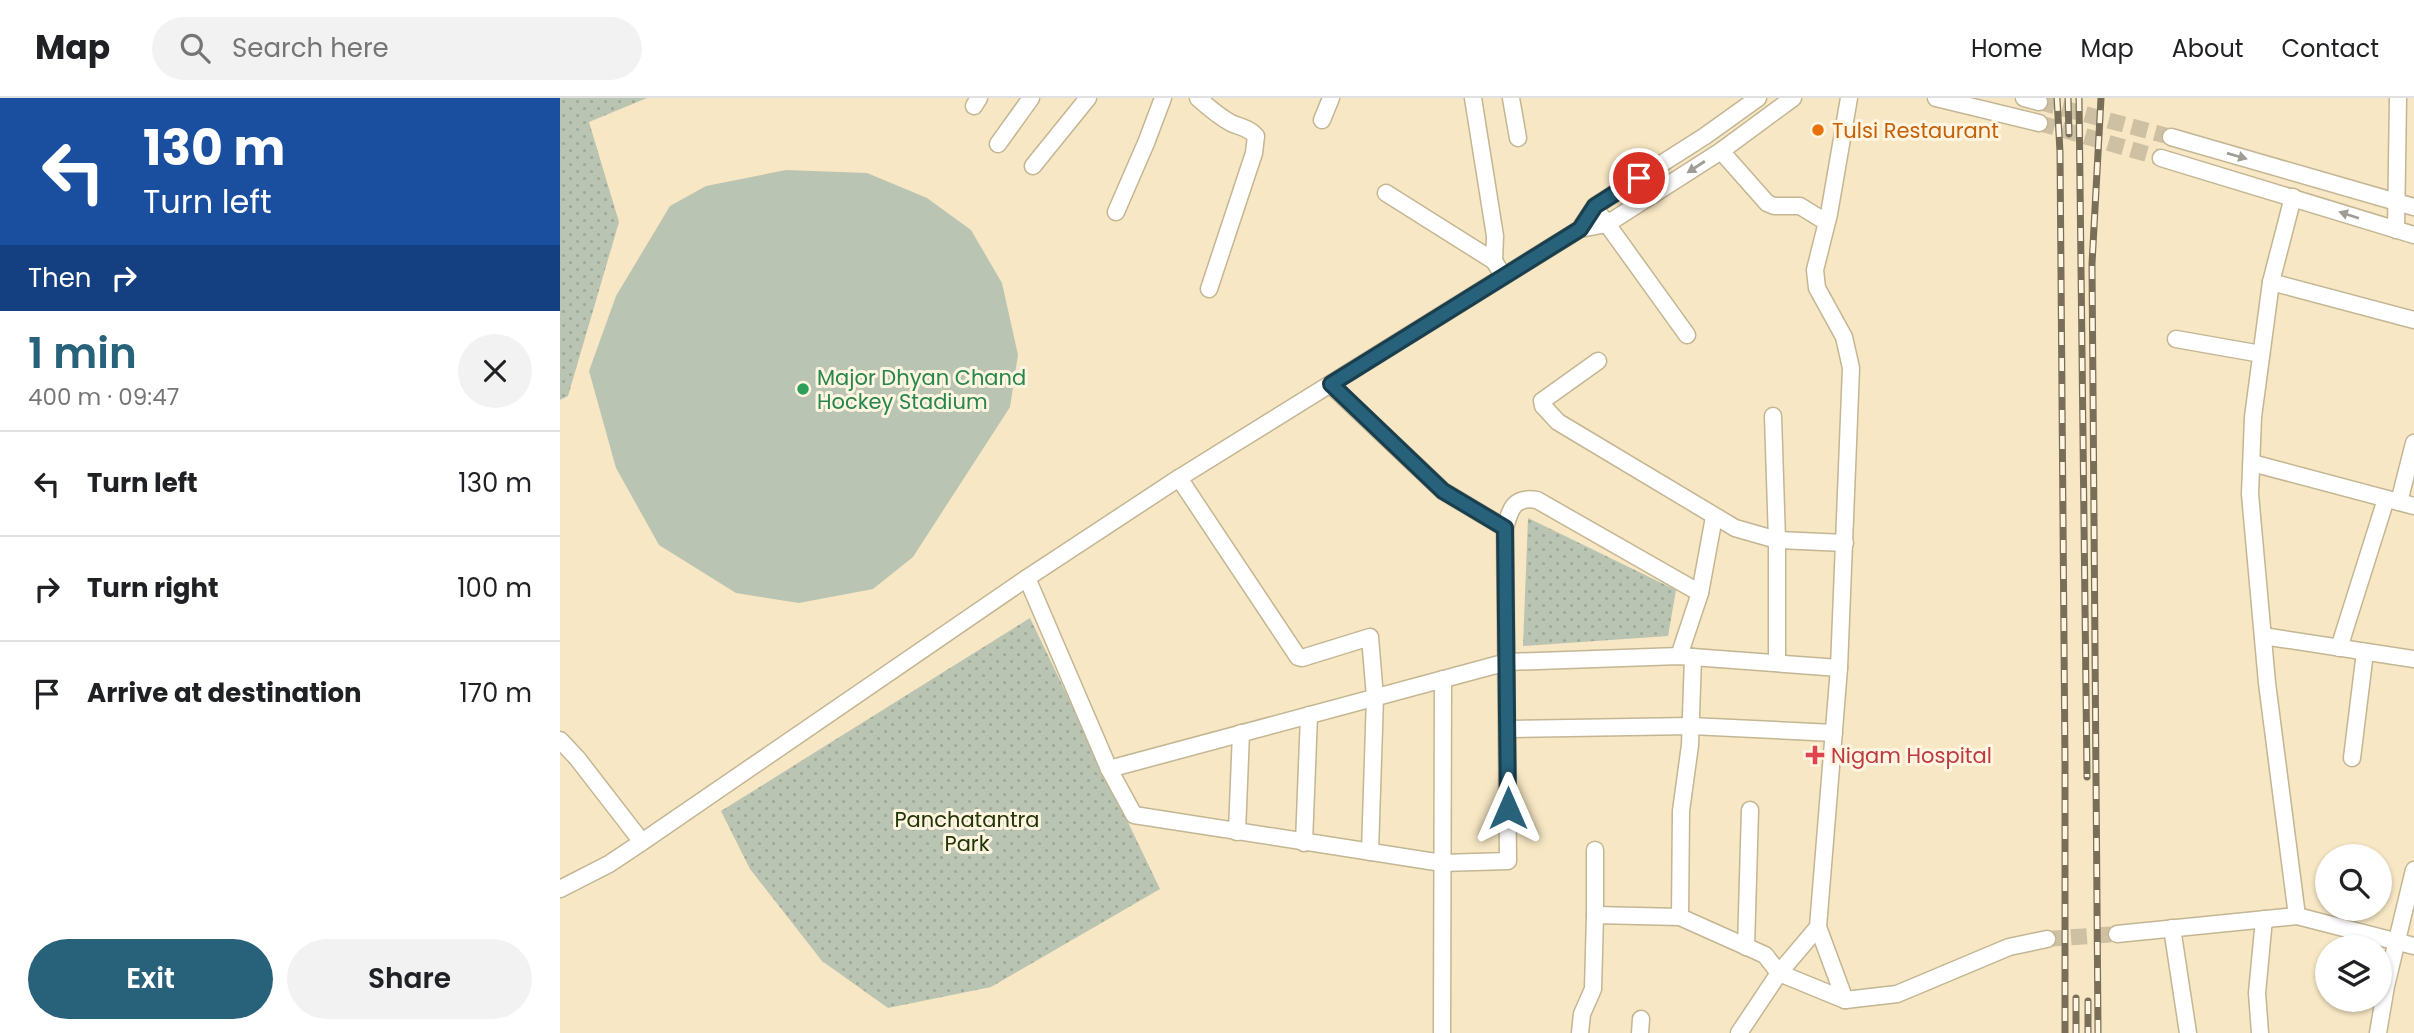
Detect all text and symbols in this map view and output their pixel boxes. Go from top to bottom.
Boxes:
search box [152,17,642,80]
text: Map [35,24,110,71]
icon: search [176,29,214,67]
text: Search here [232,30,389,66]
text: Home [1971,32,2043,65]
text: Map [2081,32,2134,65]
text: About [2172,32,2243,65]
text: Contact [2281,32,2379,65]
text: 130 m [143,114,285,182]
place label: Tulsi Restaurant [1832,116,1999,145]
marker: Tulsi Restaurant [1810,122,1826,138]
icon: left [28,126,119,217]
pin [1609,148,1669,208]
one-way arrow [2226,151,2248,162]
icon: arrive [1620,159,1658,197]
one-way arrow [1687,160,1706,173]
text: Turn left [143,179,272,224]
one-way arrow [2338,209,2359,219]
icon: right [105,259,143,297]
text: Then [28,260,91,296]
text: 1 min [28,324,137,383]
button: close [458,334,532,408]
place label: Major Dhyan Chand Hockey Stadium [817,363,1026,416]
text: 400 m · 09:47 [28,381,179,413]
marker: Major Dhyan Chand Hockey Stadium [795,381,811,397]
icon: left [28,465,66,503]
text: Turn left [87,465,198,501]
text: 130 m [458,465,532,501]
icon: right [28,570,66,608]
text: Turn right [87,570,219,606]
text: 100 m [457,570,532,606]
icon: arrive [28,675,66,713]
text: Arrive at destination [87,675,362,711]
text: 170 m [459,675,532,711]
place label: Nigam Hospital [1831,741,1992,770]
marker: Nigam Hospital [1805,745,1825,765]
position arrow [1471,771,1545,845]
park label: Panchatantra Park [894,805,1040,858]
map controls [2315,844,2392,1012]
button: search [2315,844,2392,921]
button: layers [2315,935,2392,1012]
button: Exit [28,939,273,1019]
button: Share [287,939,532,1019]

